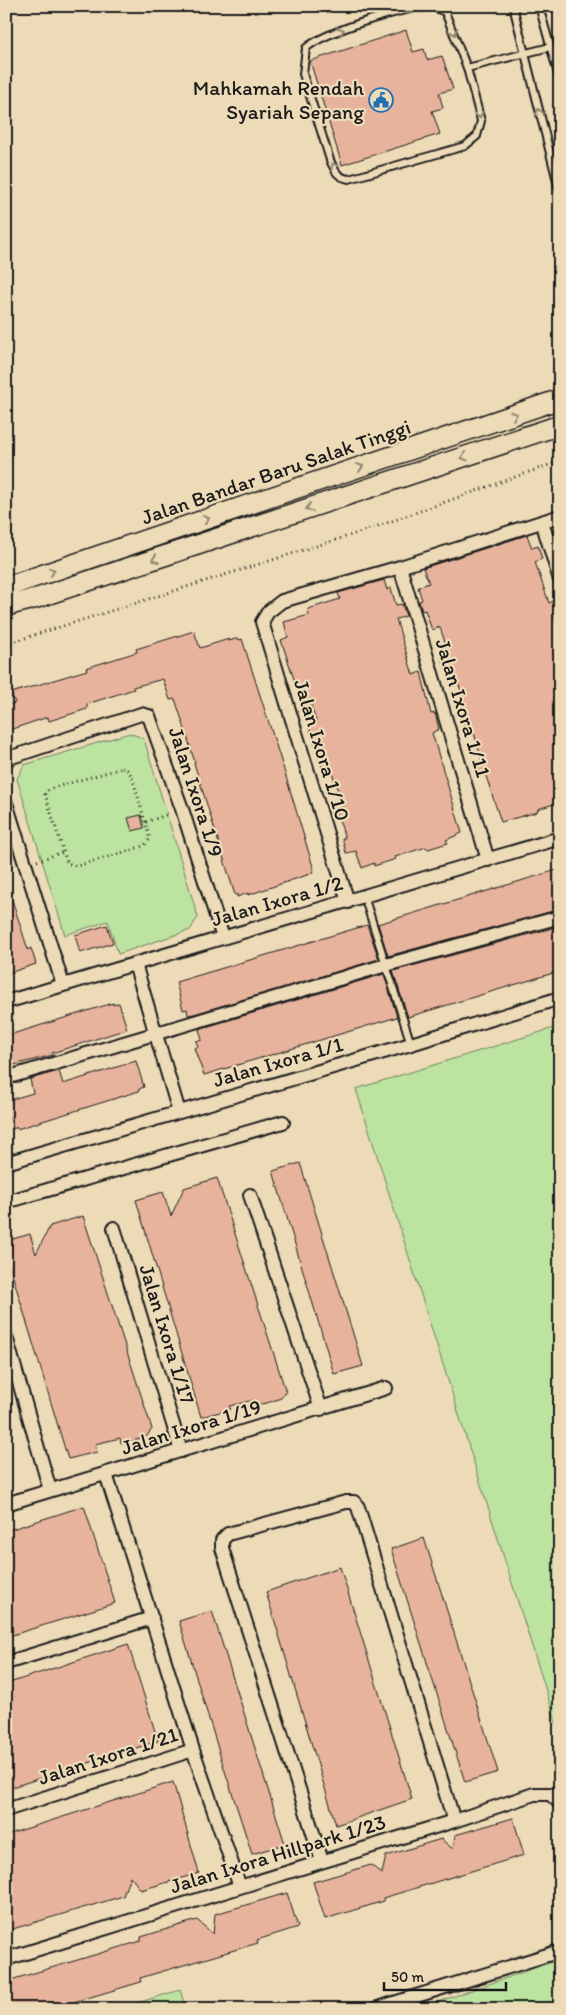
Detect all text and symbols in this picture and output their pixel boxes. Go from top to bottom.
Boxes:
one-way arrow [336,27,344,37]
one-way arrow [448,28,458,36]
place label: Mahkamah Rendah Syariah Sepang [193,75,365,124]
public building icon: Mahkamah Rendah Syariah Sepang [368,87,394,113]
one-way arrow [534,107,545,116]
one-way arrow [473,110,484,119]
one-way arrow [330,163,340,172]
one-way arrow [509,411,518,421]
street label: Jalan Bandar Baru Salak Tinggi [138,414,414,529]
one-way arrow [460,451,468,461]
one-way arrow [355,463,364,473]
one-way arrow [306,502,314,512]
one-way arrow [202,515,210,525]
one-way arrow [151,553,160,563]
one-way arrow [48,567,56,577]
street label: Jalan Ixora 1/11 [430,635,497,781]
street label: Jalan Ixora 1/10 [289,676,356,824]
street label: Jalan Ixora 1/9 [164,724,229,860]
street label: Jalan Ixora 1/2 [208,870,345,931]
street label: Jalan Ixora 1/1 [210,1031,346,1092]
street label: Jalan Ixora 1/17 [134,1261,201,1407]
street label: Jalan Ixora 1/19 [118,1393,264,1460]
street label: Jalan Ixora 1/21 [35,1721,181,1790]
street label: Jalan Ixora Hillpark 1/23 [167,1809,389,1898]
scale bar [384,1960,506,1992]
text: 50 m [391,1968,424,1986]

